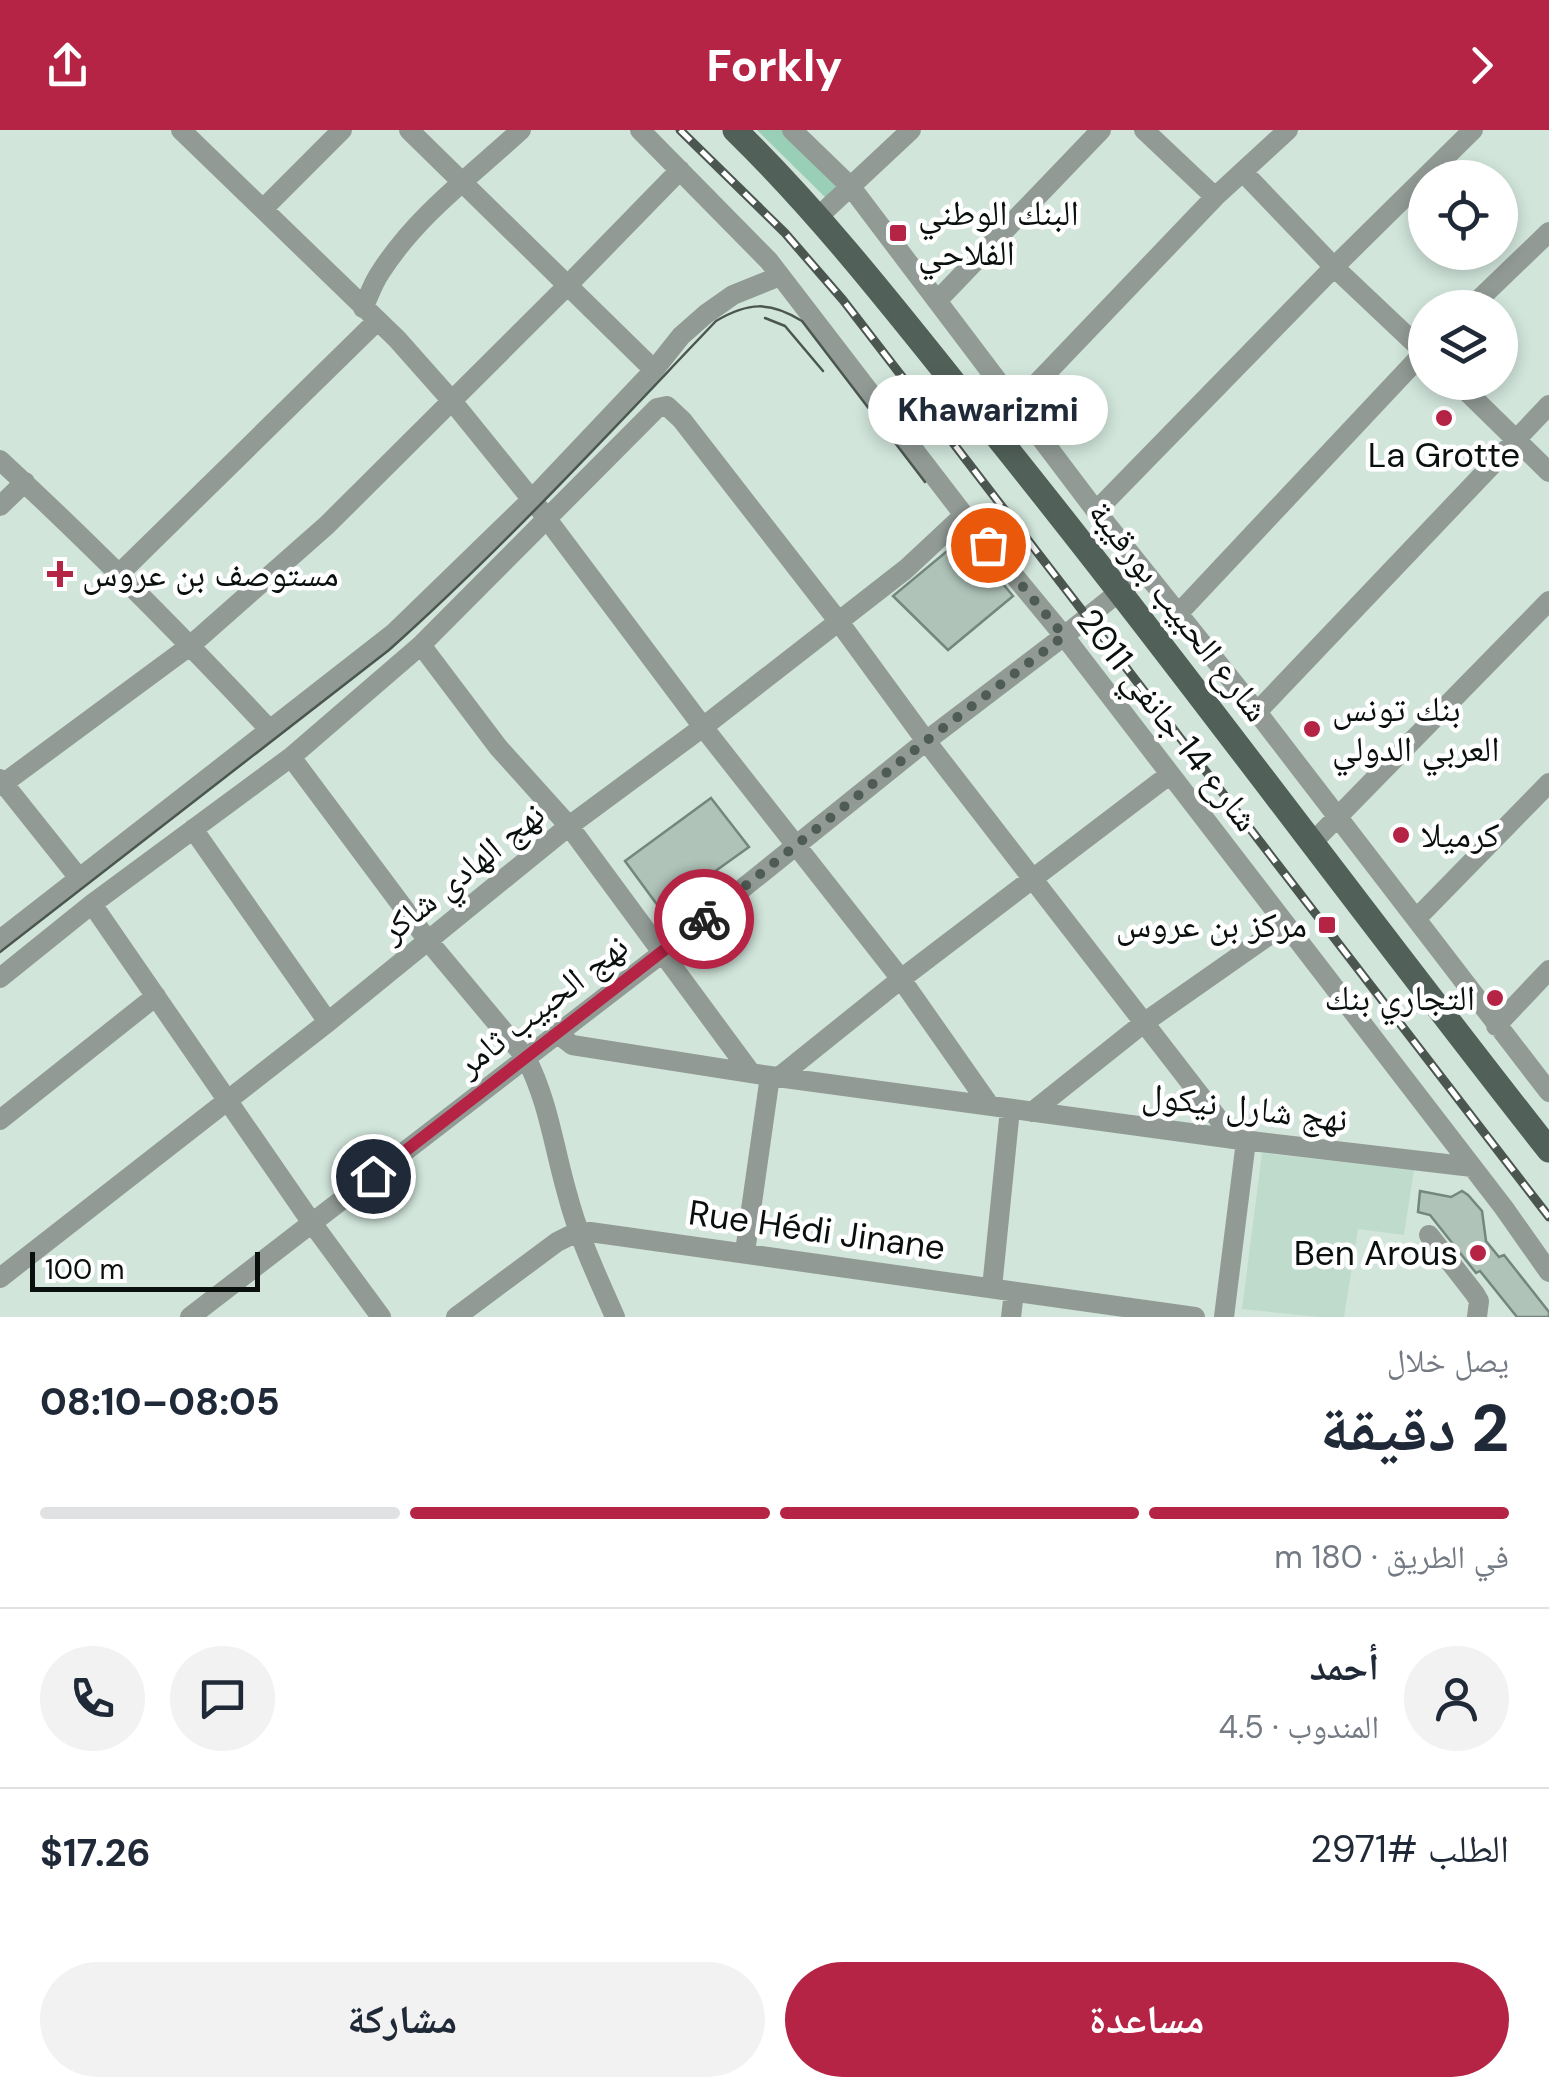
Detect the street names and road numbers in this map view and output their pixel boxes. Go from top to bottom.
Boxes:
street label: شارع الحبيب بورقيبة [1078,491,1280,731]
street label: شارع 14 جانفي 2011 [1063,599,1269,844]
street label: نهج الهادي شاكر [369,791,557,957]
street label: نهج الحبيب ثامر [446,923,637,1087]
street label: نهج شارل نيكول [1140,1072,1350,1142]
street label: Rue Hédi Jinane [686,1189,948,1271]

